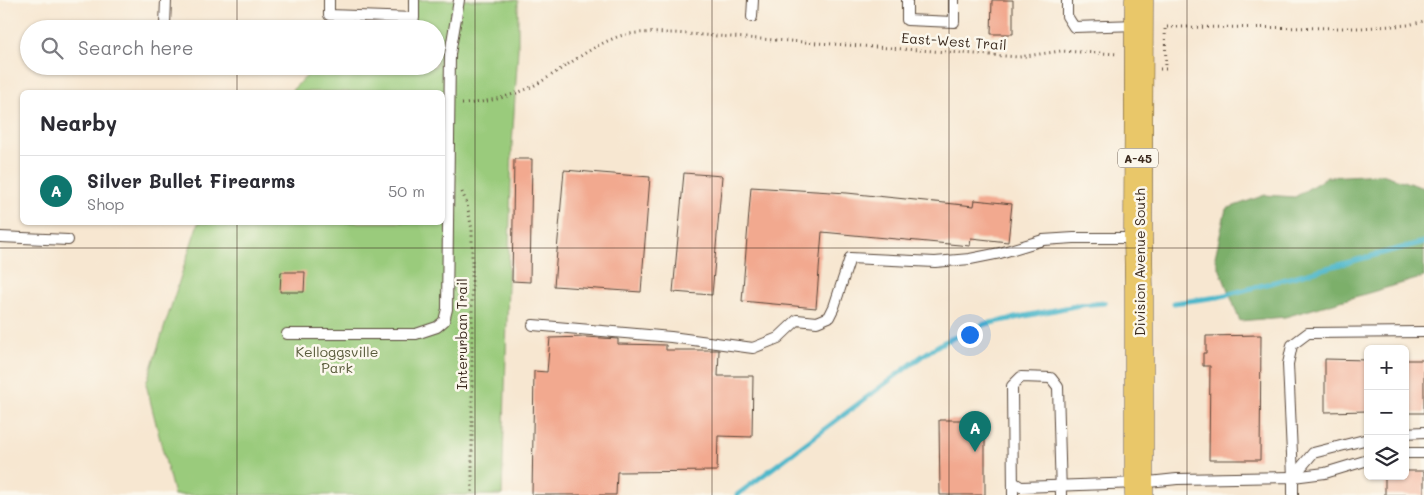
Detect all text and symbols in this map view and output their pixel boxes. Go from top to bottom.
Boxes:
search box [20,20,445,75]
street label: East-West Trail [901,28,1007,54]
icon: search [38,34,66,62]
text: Search here [78,35,194,60]
text: Nearby [40,109,117,136]
road number: A-45 [1118,148,1158,168]
text: Silver Bullet Firearms [87,168,295,193]
text: A [50,180,62,201]
text: 50 m [388,180,425,201]
street label: Division Avenue South [1130,188,1149,336]
text: Shop [87,193,124,214]
street label: Interurban Trail [452,278,471,390]
your location [957,322,983,348]
park label: Kelloggsville Park [296,342,378,377]
map controls [1364,345,1409,480]
button: + [1364,345,1409,390]
button: − [1364,390,1409,435]
pin: A [959,411,991,452]
button: layers [1364,435,1409,480]

